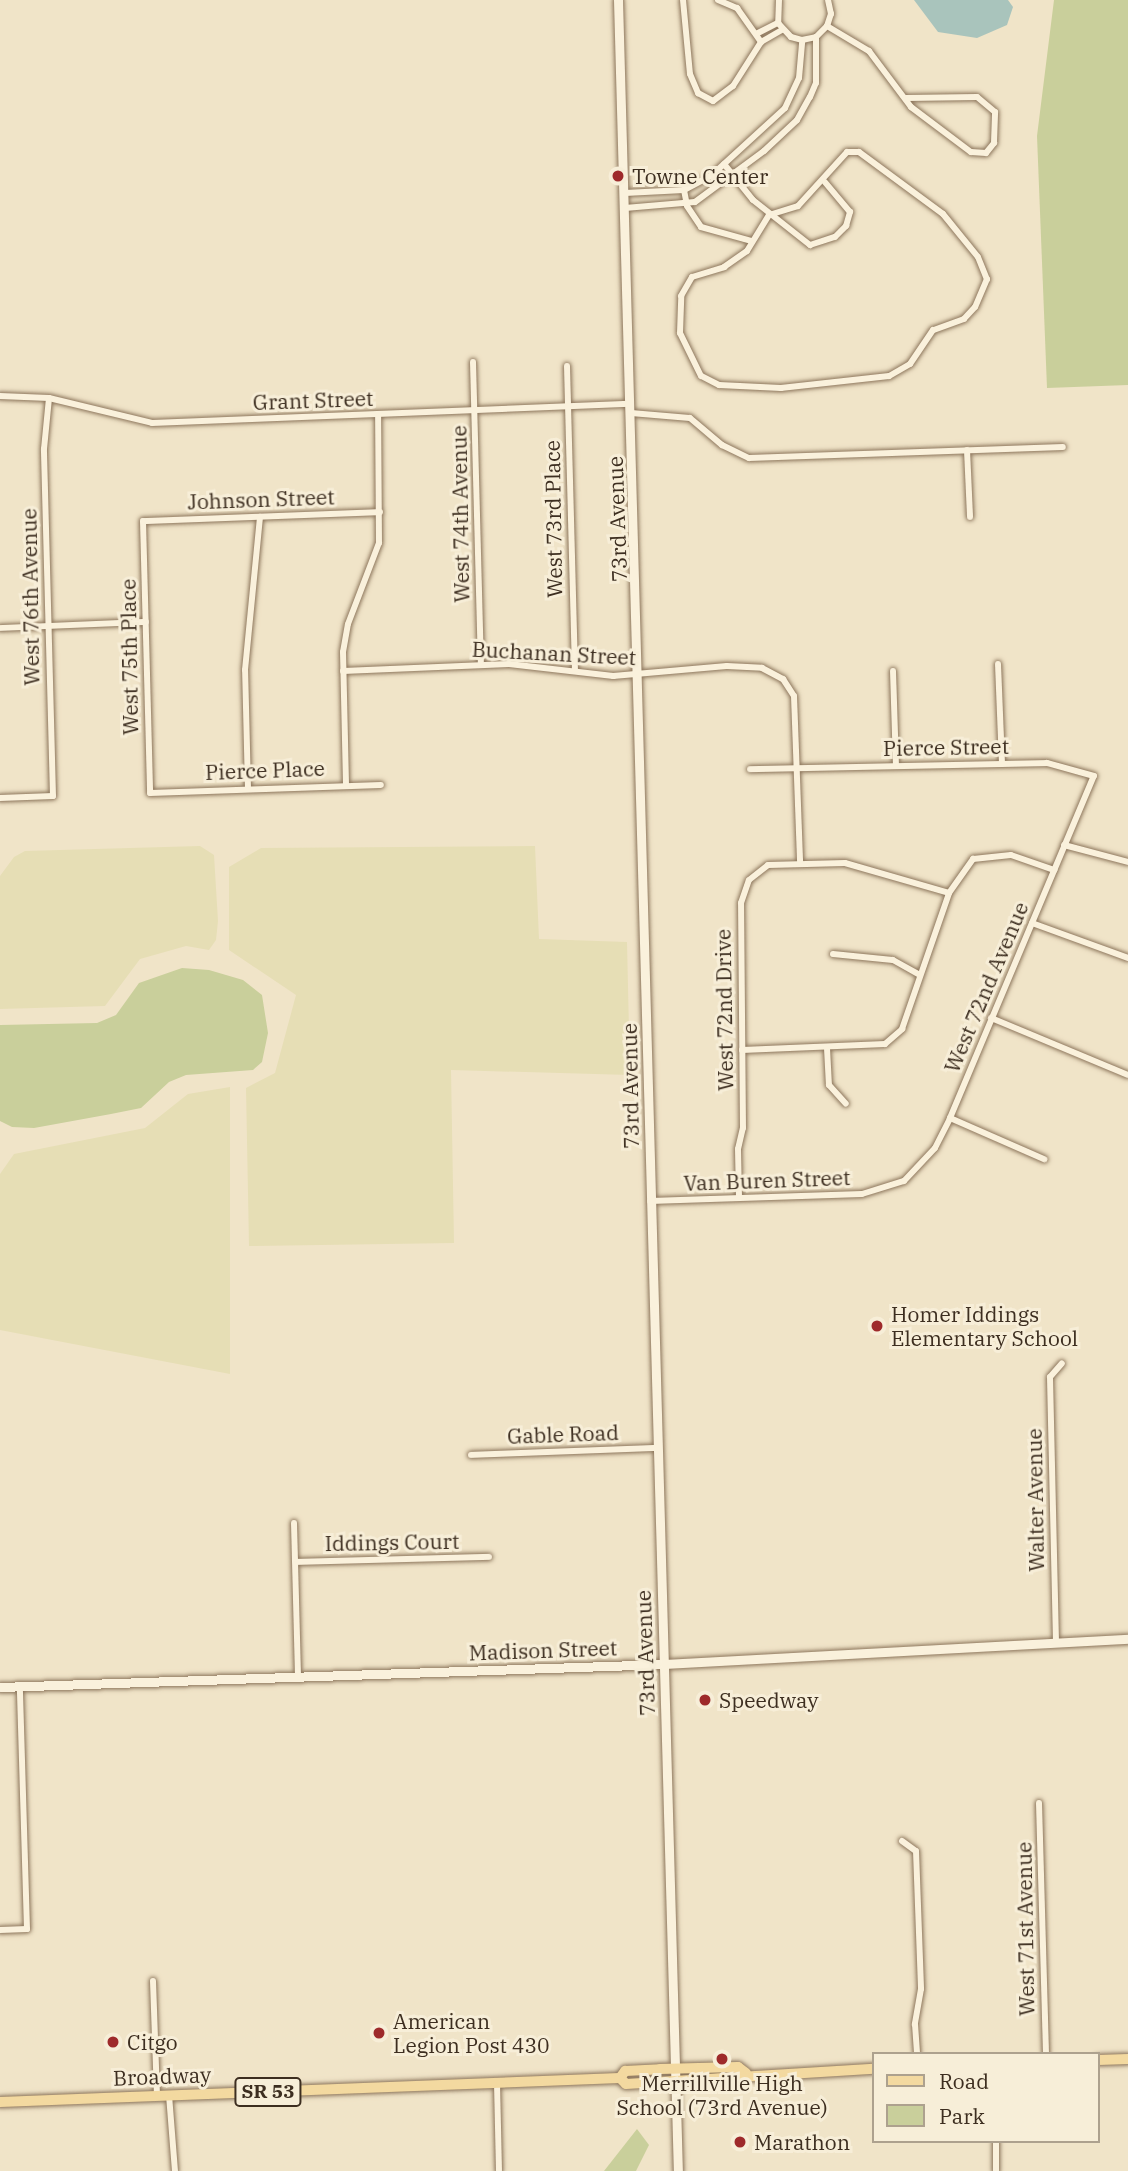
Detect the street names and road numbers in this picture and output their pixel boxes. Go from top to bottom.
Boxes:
street label: Grant Street [252,385,374,415]
street label: West 74th Avenue [446,425,474,603]
street label: West 73rd Place [539,440,567,598]
street label: 73rd Avenue [602,456,632,582]
street label: Johnson Street [187,484,335,514]
street label: West 76th Avenue [16,508,44,686]
street label: West 75th Place [115,579,143,735]
street label: Buchanan Street [471,636,637,670]
street label: Pierce Street [883,733,1009,761]
street label: Pierce Place [205,755,325,785]
street label: West 72nd Avenue [939,898,1033,1076]
street label: West 72nd Drive [710,929,738,1091]
street label: 73rd Avenue [616,1023,644,1149]
street label: Van Buren Street [683,1164,851,1196]
street label: Gable Road [507,1419,619,1449]
street label: Walter Avenue [1021,1428,1049,1572]
street label: Iddings Court [325,1528,459,1556]
street label: 73rd Avenue [630,1590,660,1716]
street label: Madison Street [468,1635,618,1665]
street label: West 71st Avenue [1011,1842,1039,2016]
street label: Broadway [112,2062,212,2090]
road number: SR 53 [233,2076,303,2108]

